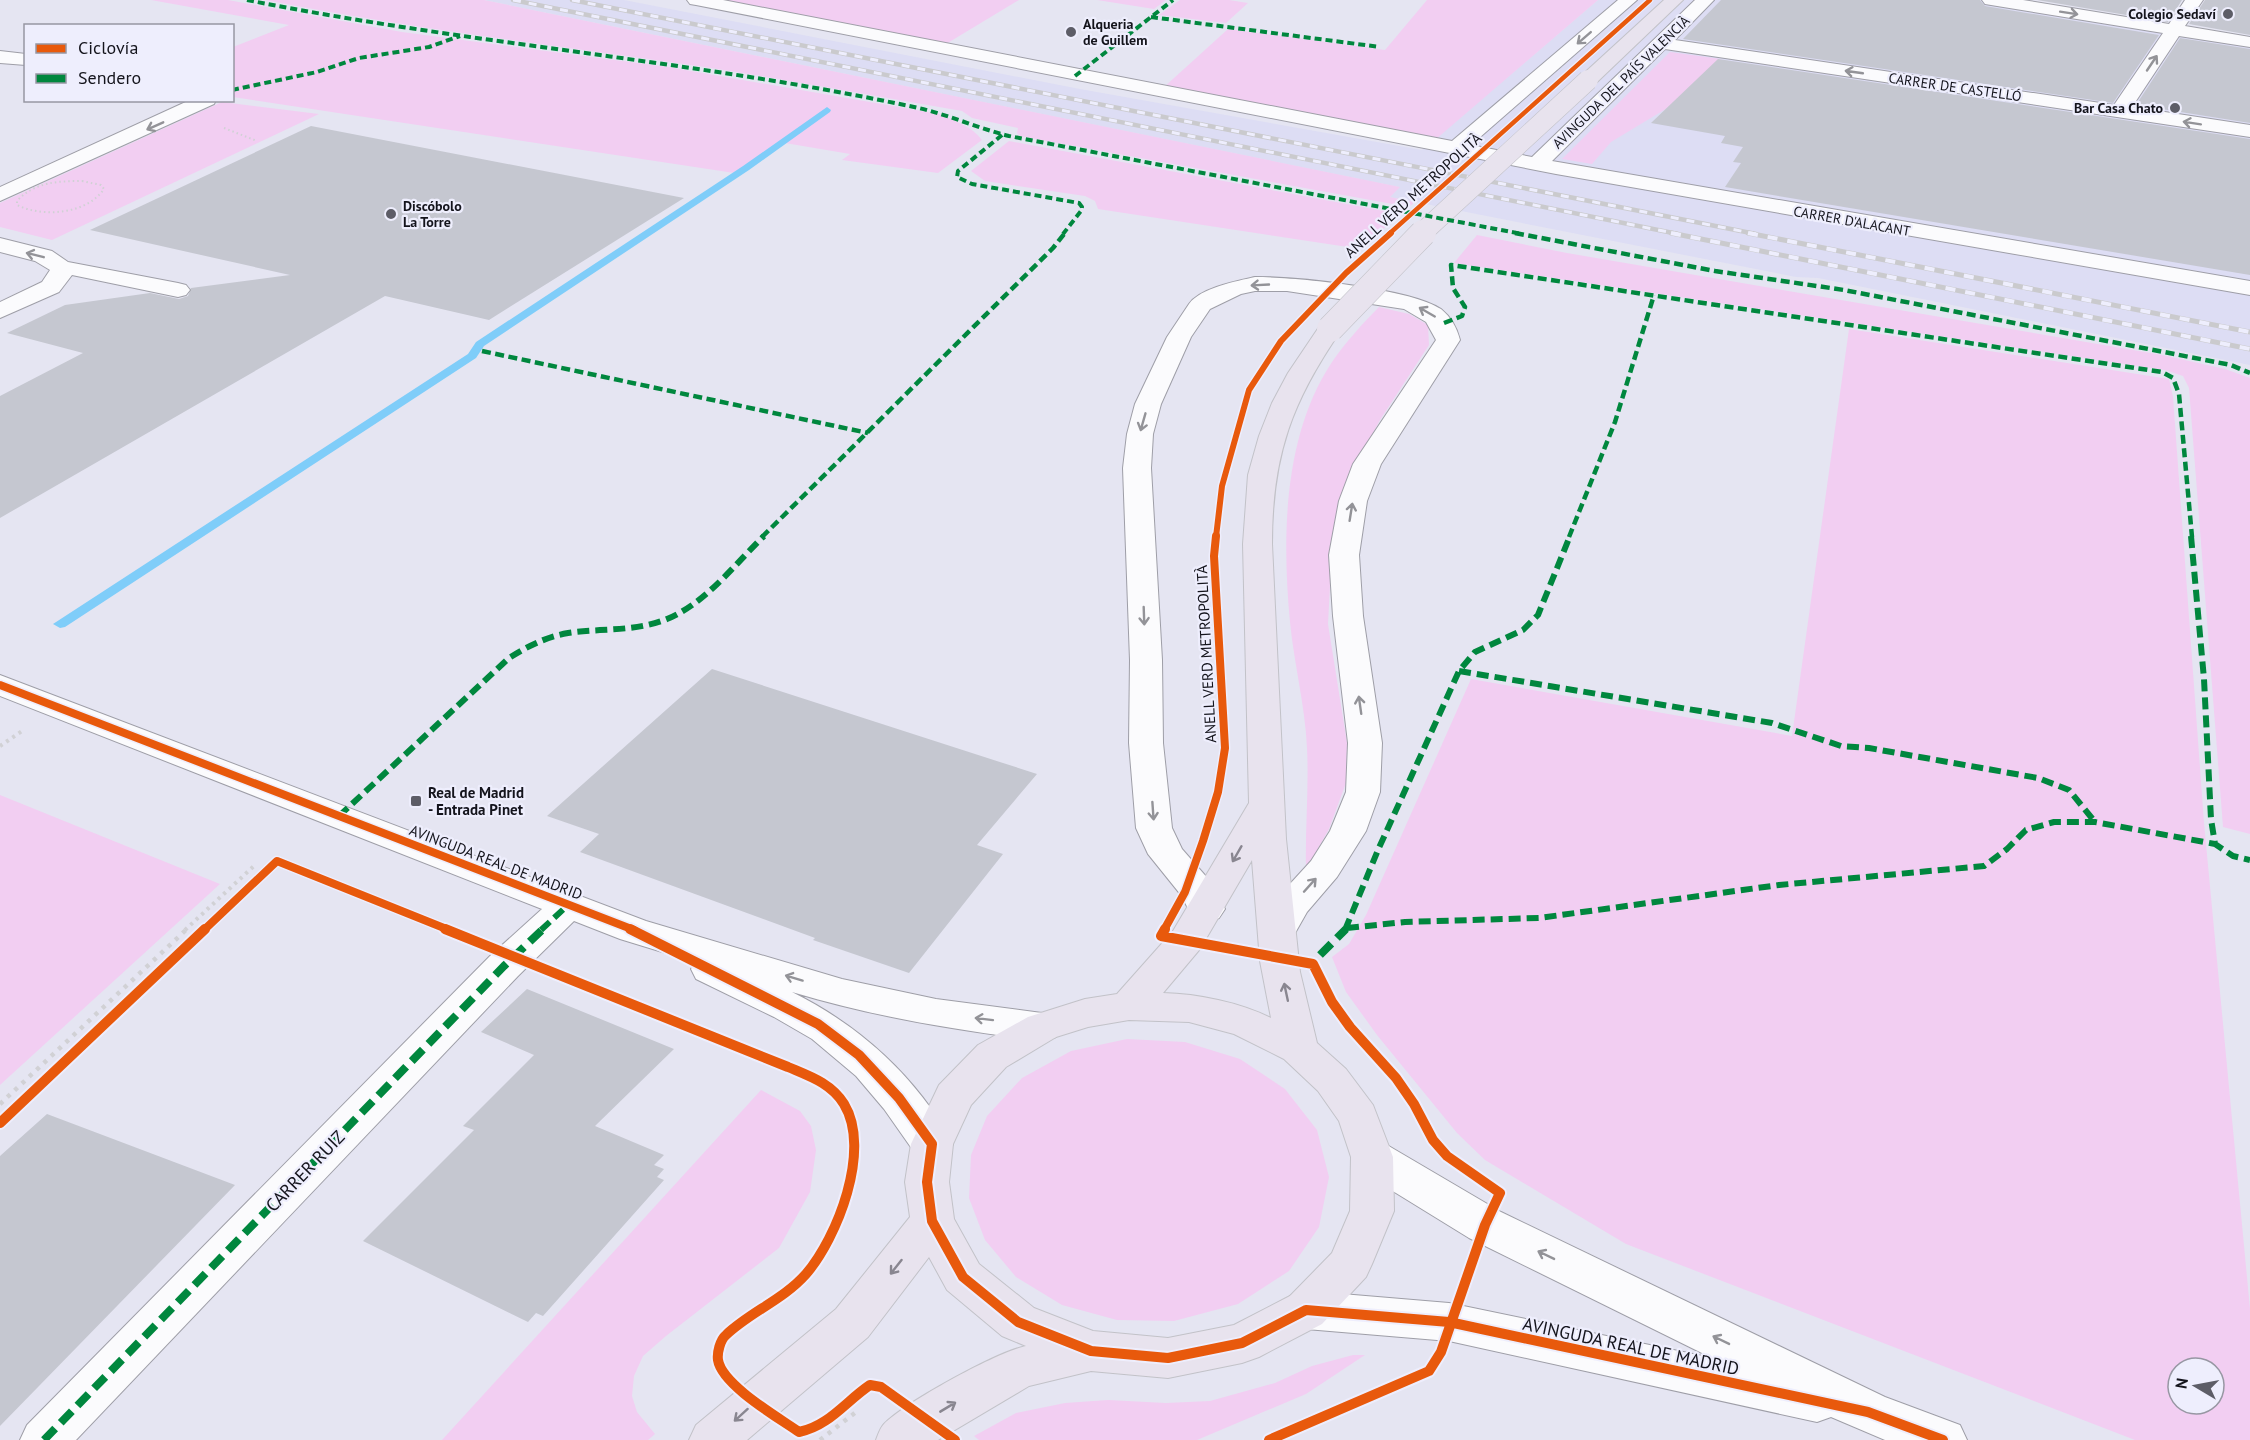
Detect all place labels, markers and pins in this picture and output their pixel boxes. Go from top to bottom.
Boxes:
place label: Colegio Sedaví [2128,5,2216,23]
marker: Colegio Sedaví [2221,7,2235,21]
place label: Alqueria de Guillem [1083,15,1147,49]
marker: Alqueria de Guillem [1064,25,1078,39]
place label: Bar Casa Chato [2074,99,2163,117]
marker: Bar Casa Chato [2168,101,2182,115]
place label: Discóbolo La Torre [403,197,462,231]
marker: Discóbolo La Torre [384,207,398,221]
place label: Real de Madrid - Entrada Pinet [428,783,524,819]
marker: Real de Madrid - Entrada Pinet [409,794,423,808]

